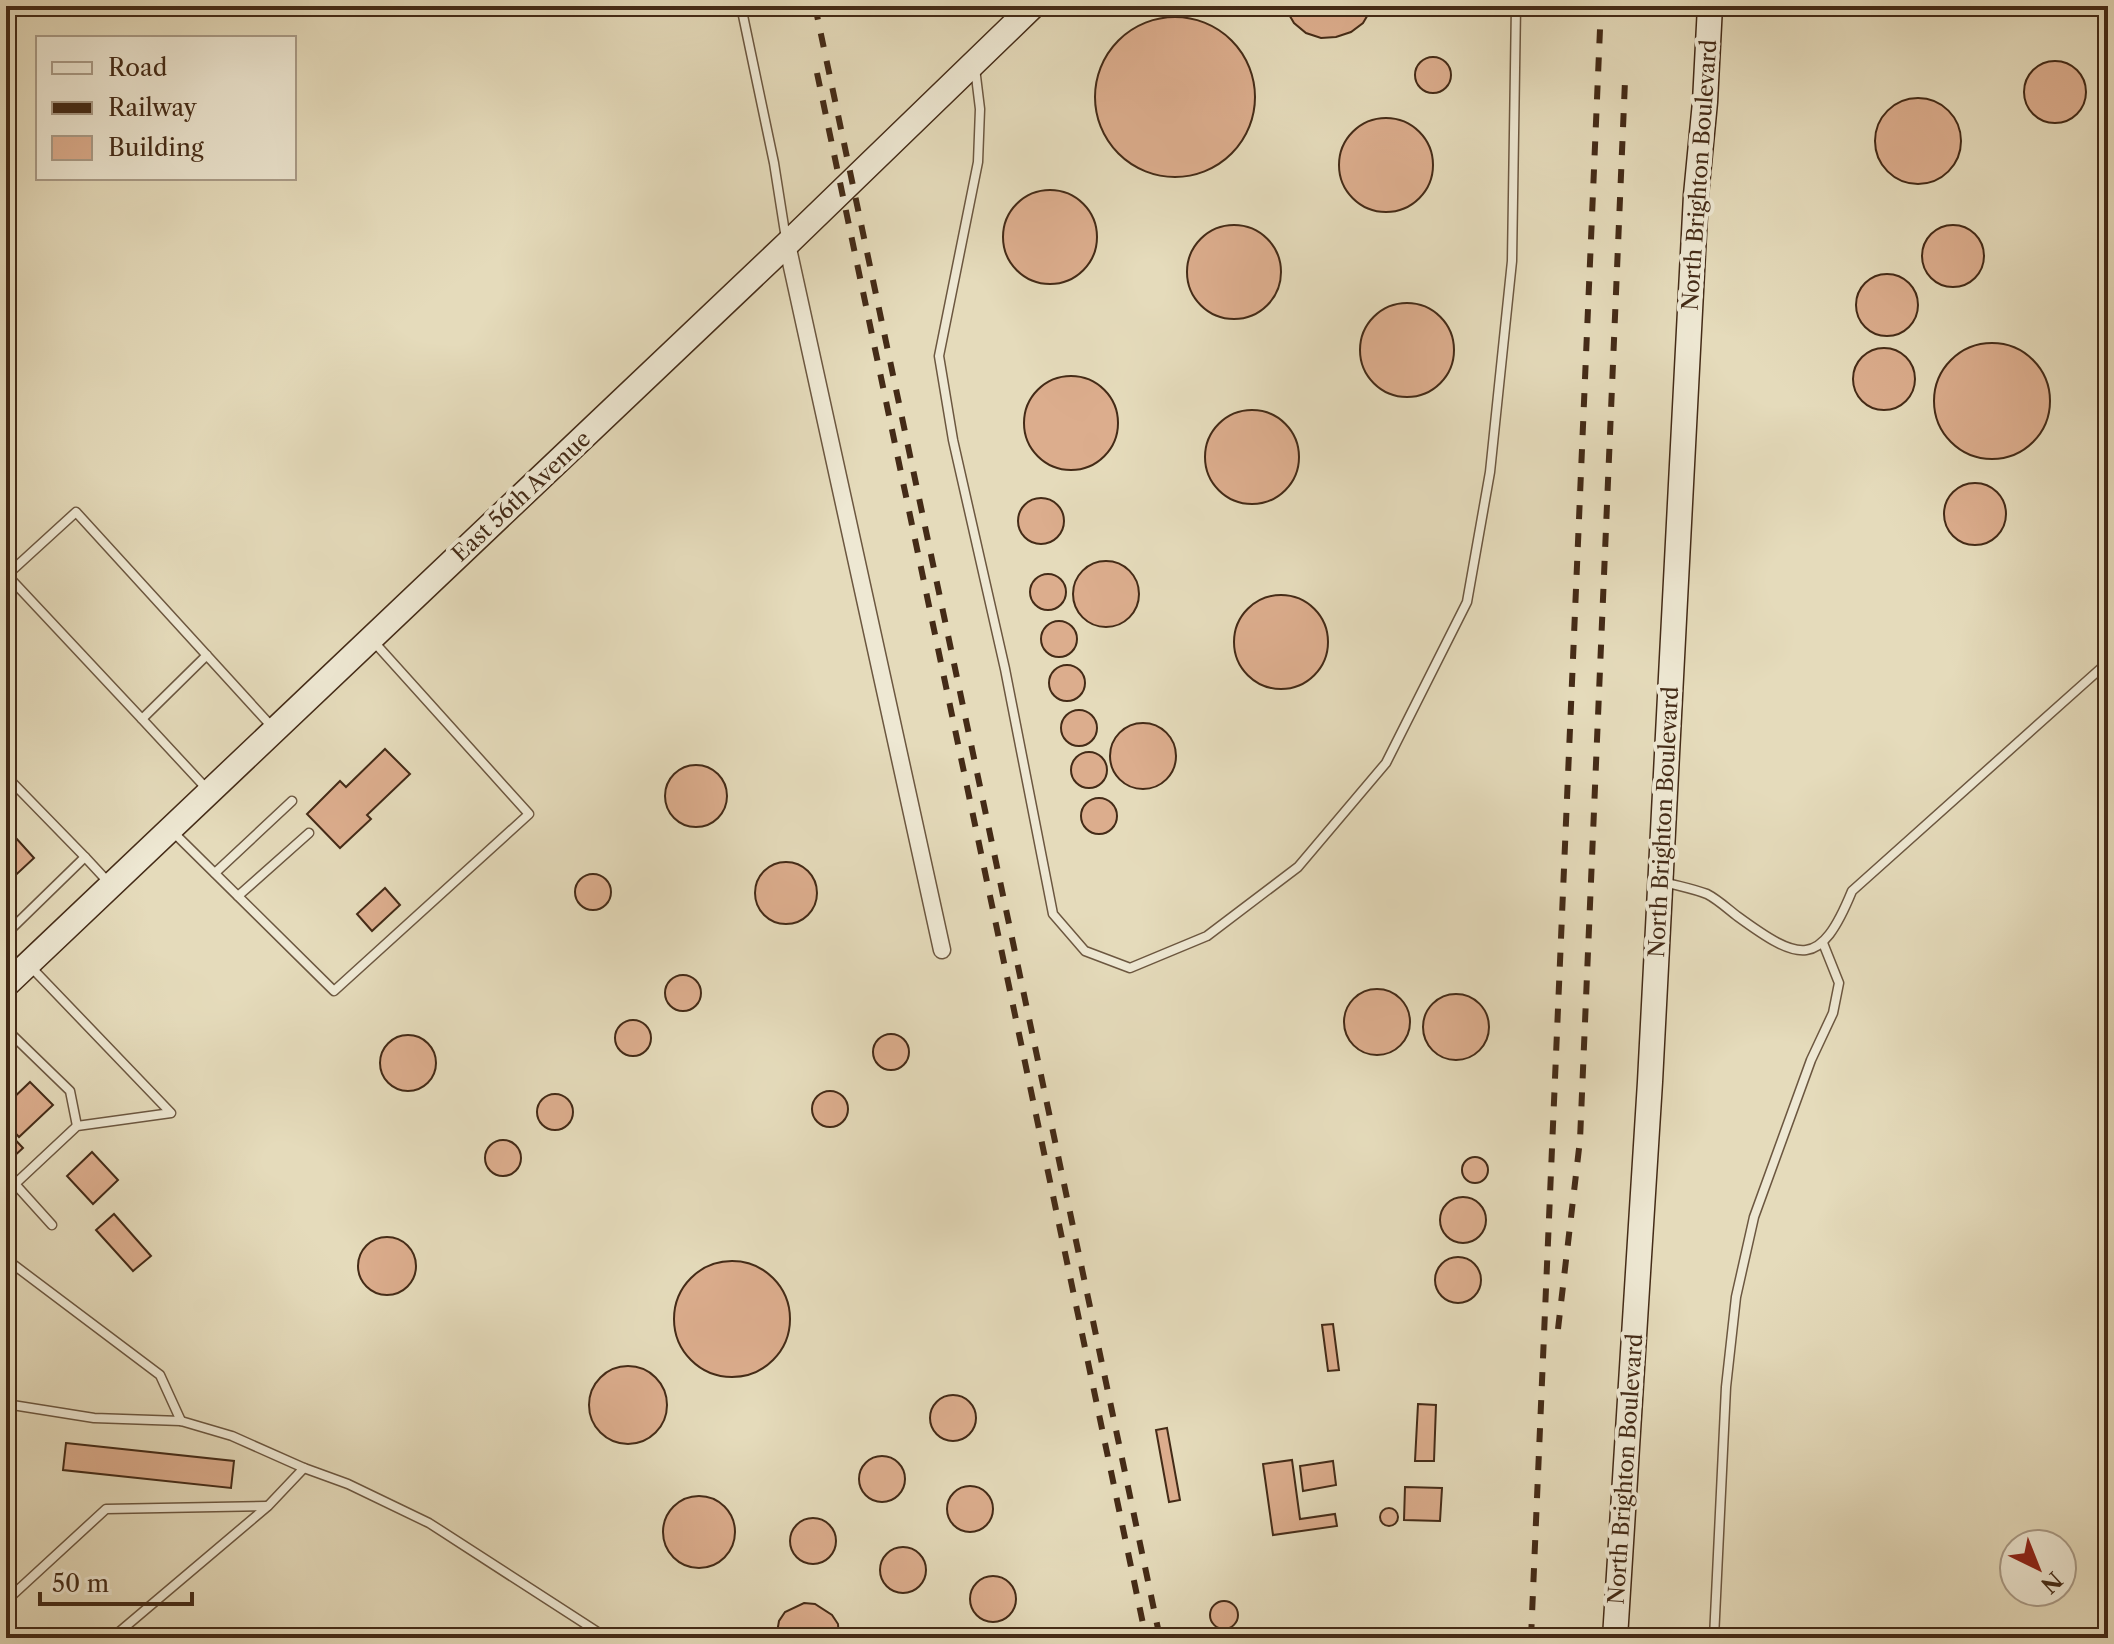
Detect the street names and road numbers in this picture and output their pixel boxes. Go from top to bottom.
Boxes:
street label: North Brighton Boulevard [1677,39,1722,311]
street label: East 56th Avenue [447,425,596,567]
street label: North Brighton Boulevard [1643,686,1684,958]
street label: North Brighton Boulevard [1603,1333,1648,1605]

